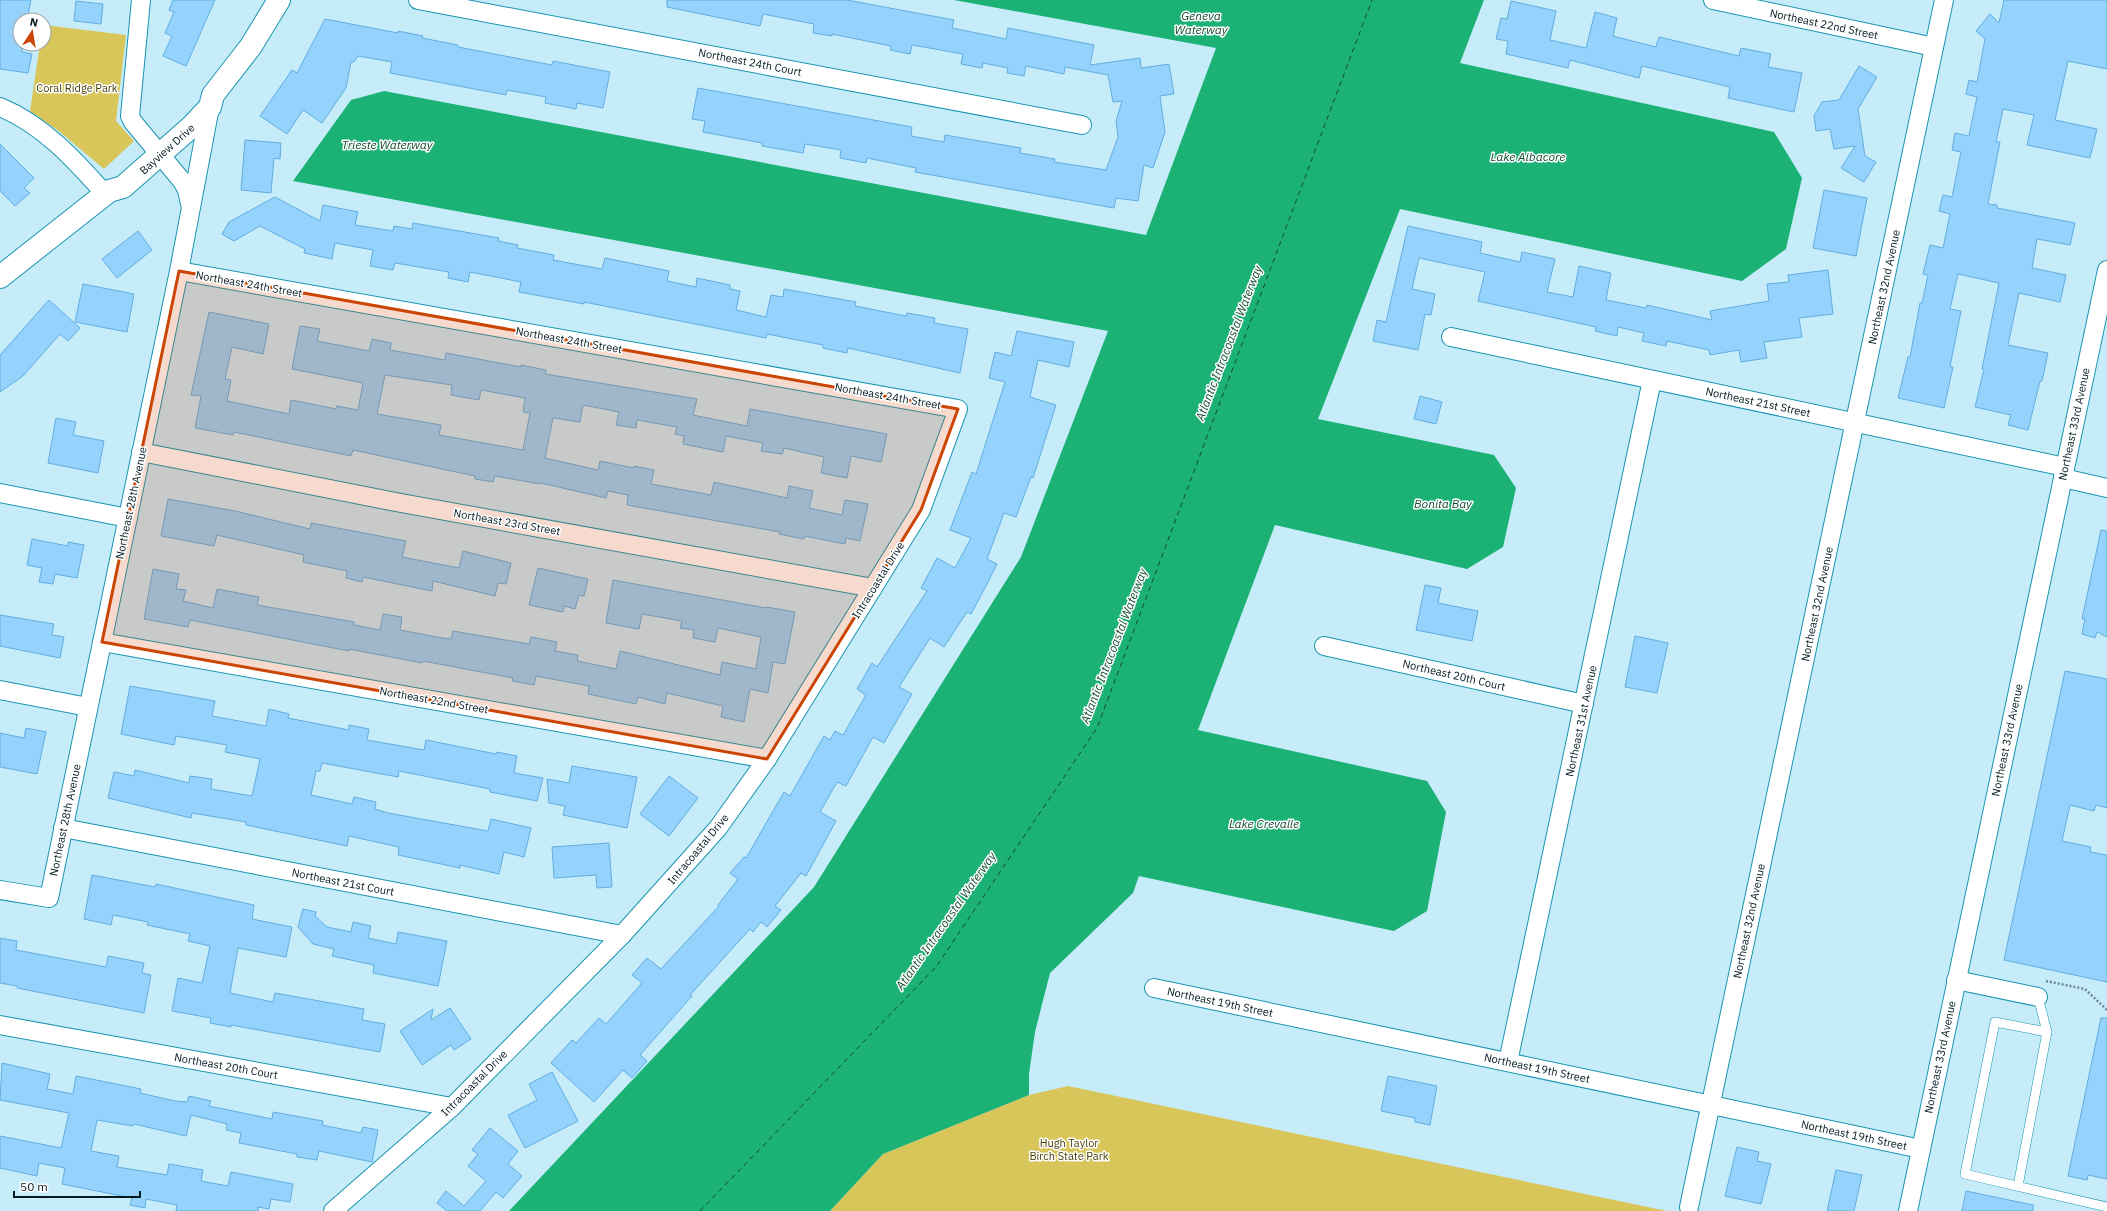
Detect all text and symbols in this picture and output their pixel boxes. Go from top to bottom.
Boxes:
street label: Northeast 22nd Street [1769,6,1880,42]
water label: Geneva Waterway [1175,8,1229,37]
north arrow [12,12,52,52]
text: N [29,15,39,30]
street label: Northeast 24th Court [697,45,803,79]
park label: Coral Ridge Park [36,81,118,95]
street label: Bayview Drive [137,121,197,177]
water label: Trieste Waterway [342,137,434,152]
water label: Lake Albacore [1491,149,1565,164]
street label: Northeast 32nd Avenue [1865,228,1903,346]
water label: Atlantic Intracoastal Waterway [1192,262,1266,423]
street label: Northeast 24th Street [195,268,303,300]
street label: Northeast 24th Street [515,324,623,356]
street label: Northeast 33rd Avenue [2055,366,2093,482]
street label: Northeast 24th Street [834,380,942,412]
street label: Northeast 21st Street [1704,384,1812,420]
street label: Northeast 28th Avenue [112,446,150,560]
water label: Bonita Bay [1414,496,1473,511]
street label: Northeast 23rd Street [453,506,562,538]
street label: Intracoastal Drive [849,539,907,621]
street label: Northeast 32nd Avenue [1798,545,1836,663]
water label: Atlantic Intracoastal Waterway [1077,565,1151,726]
street label: Northeast 20th Court [1401,656,1507,694]
street label: Northeast 31st Avenue [1562,664,1600,778]
street label: Northeast 33rd Avenue [1988,682,2026,798]
street label: Northeast 22nd Street [378,684,490,717]
street label: Northeast 28th Avenue [46,763,84,877]
street label: Intracoastal Drive [664,811,732,887]
water label: Lake Crevalle [1229,816,1299,831]
water label: Atlantic Intracoastal Waterway [892,848,1000,993]
street label: Northeast 32nd Avenue [1730,862,1768,980]
street label: Northeast 21st Court [291,865,395,899]
street label: Northeast 19th Street [1166,984,1274,1020]
street label: Northeast 33rd Avenue [1921,999,1959,1115]
street label: Intracoastal Drive [438,1047,510,1119]
street label: Northeast 20th Court [173,1050,279,1082]
street label: Northeast 19th Street [1483,1050,1591,1086]
street label: Northeast 19th Street [1800,1117,1908,1153]
park label: Hugh Taylor Birch State Park [1029,1136,1109,1163]
scale bar [14,1173,140,1199]
text: 50 m [20,1179,48,1194]

